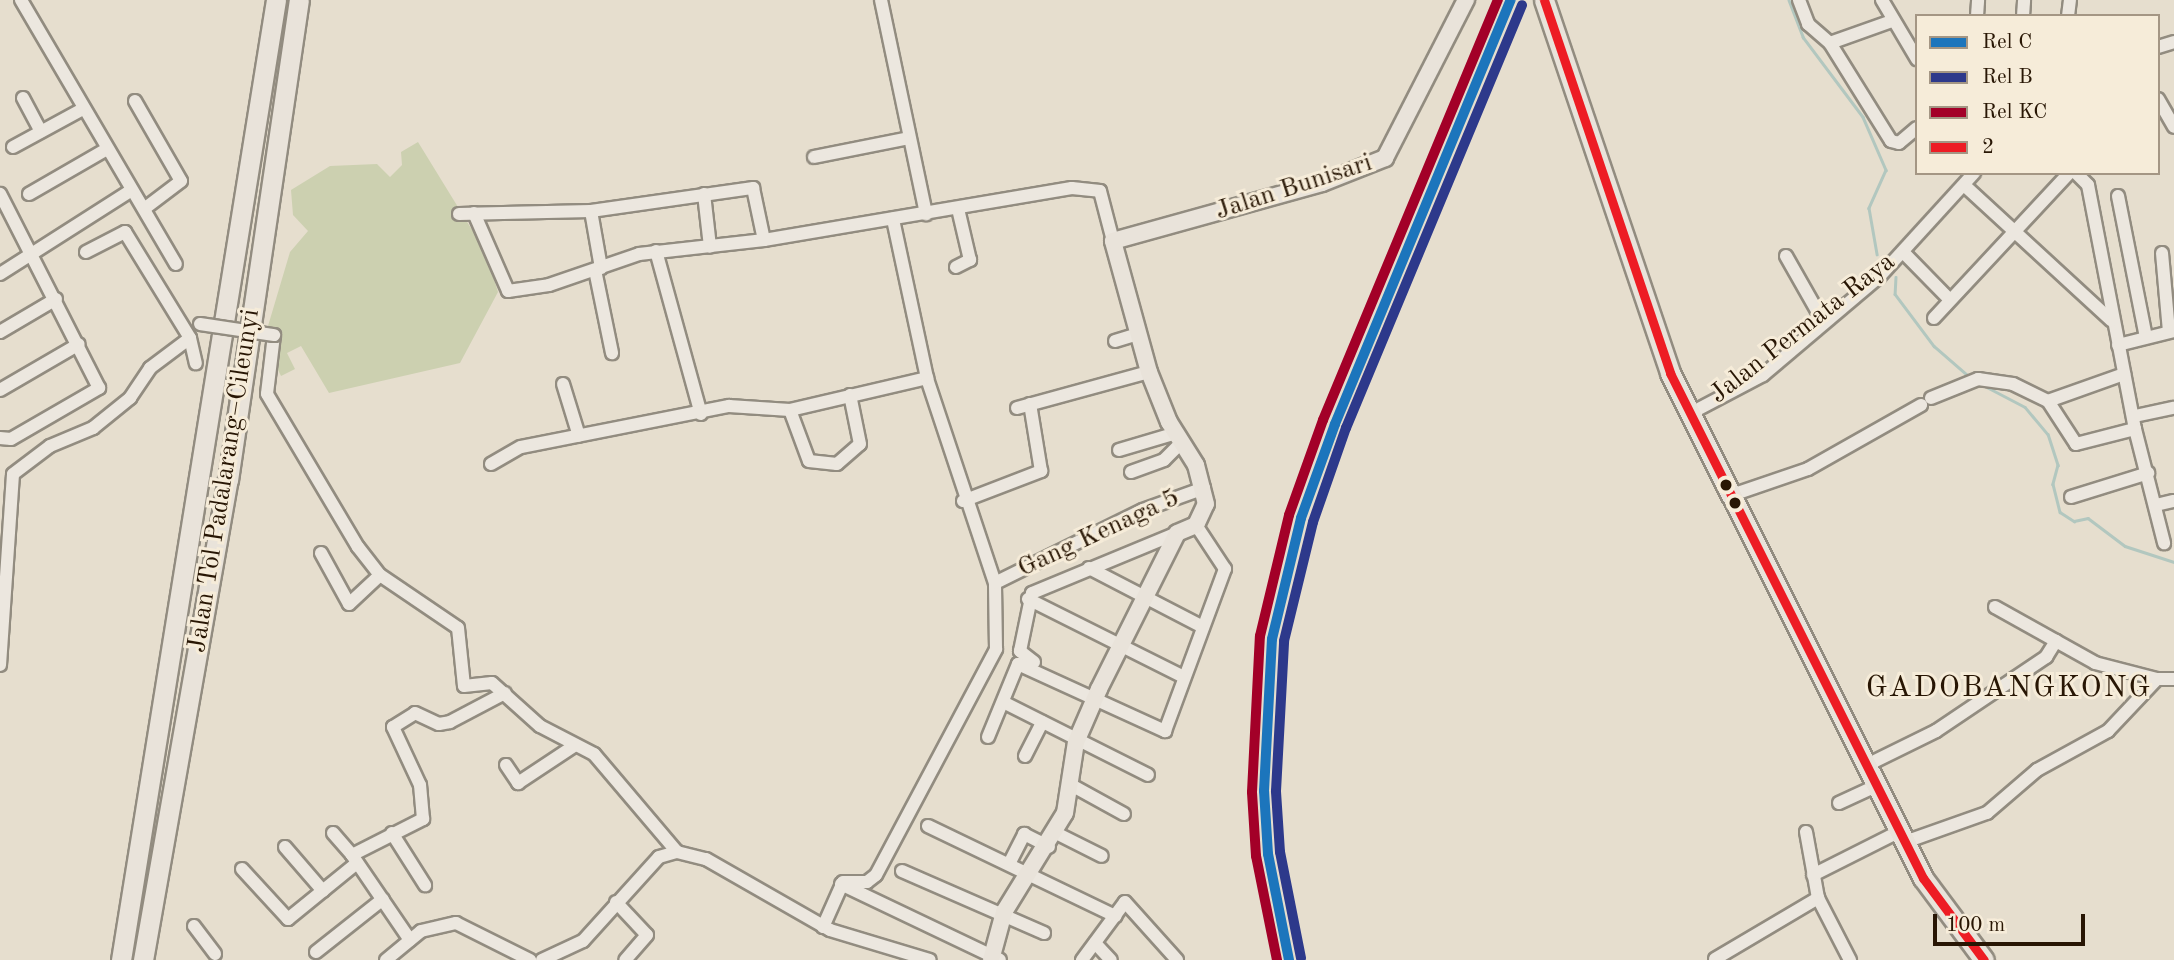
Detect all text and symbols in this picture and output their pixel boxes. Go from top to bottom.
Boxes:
legend [1915,14,2160,175]
text: Rel C [1982,32,2032,53]
text: Rel B [1982,67,2033,88]
text: Rel KC [1982,102,2047,123]
text: 2 [1982,137,1994,158]
street label: Jalan Bunisari [1212,148,1376,228]
street label: Jalan Permata Raya [1704,247,1902,411]
street label: Jalan Tol Padalarang–Cileunyi [182,307,268,655]
unlabelled marker [1719,478,1733,492]
street label: Gang Kenaga 5 [1013,483,1185,585]
unlabelled marker [1728,496,1742,510]
district label: GADOBANGKONG [1867,670,2151,706]
scale bar [1936,900,2088,944]
text: 100 m [1946,915,2005,936]

